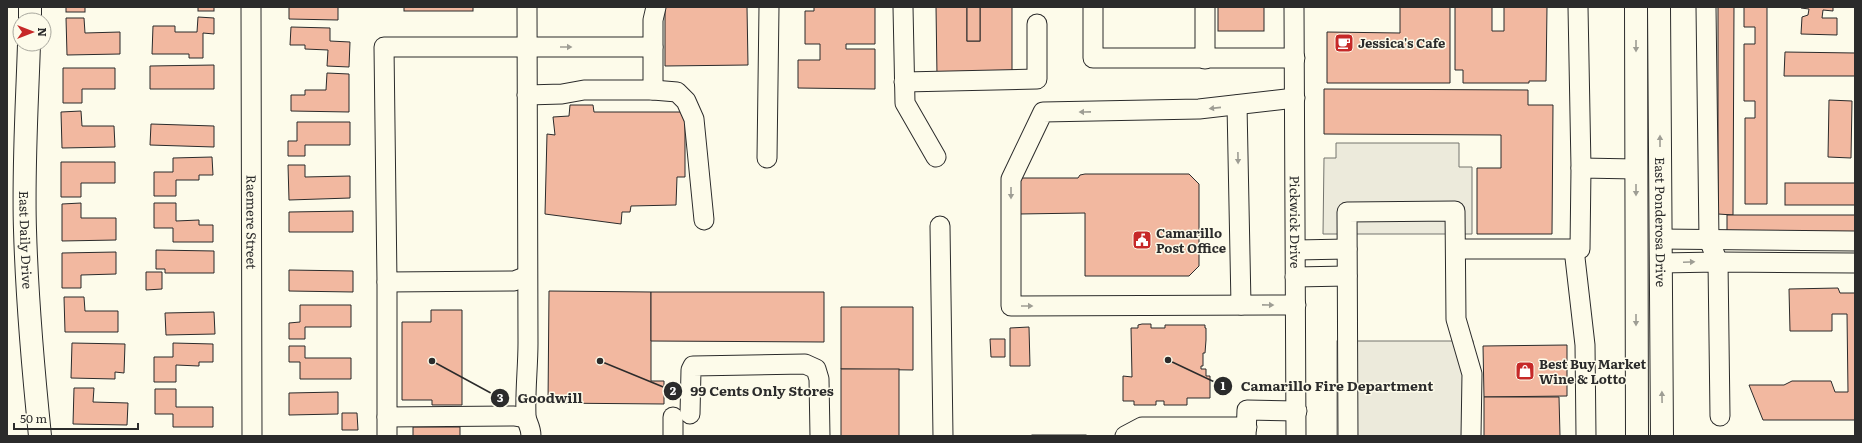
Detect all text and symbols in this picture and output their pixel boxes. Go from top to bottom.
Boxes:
north arrow [12,12,52,52]
text: N [35,27,51,37]
cafe icon: Jessica's Cafe [1333,32,1355,54]
place label: Jessica's Cafe [1358,33,1445,52]
one-way arrow [1633,40,1639,53]
one-way arrow [560,44,573,50]
one-way arrow [1209,104,1221,111]
one-way arrow [1079,108,1091,115]
one-way arrow [1657,134,1663,147]
one-way arrow [1235,152,1241,165]
street label: East Ponderosa Drive [1651,157,1671,287]
street label: Raemere Street [242,175,262,270]
street label: Pickwick Drive [1286,175,1305,269]
one-way arrow [1633,184,1639,197]
one-way arrow [1008,187,1014,200]
street label: East Daily Drive [15,191,38,290]
place label: Camarillo Post Office [1156,223,1226,257]
public building icon: Camarillo Post Office [1131,229,1153,251]
one-way arrow [1683,259,1695,266]
one-way arrow [1262,302,1275,308]
one-way arrow [1021,303,1034,309]
one-way arrow [1633,314,1639,327]
place label: Best Buy Market Wine & Lotto [1539,354,1646,388]
shop icon: Best Buy Market Wine & Lotto [1514,360,1536,382]
callout: Camarillo Fire Department [1213,373,1441,399]
text: Camarillo Fire Department [1241,375,1434,395]
text: 1 [1221,376,1226,394]
callout: 99 Cents Only Stores [663,378,842,404]
text: 99 Cents Only Stores [690,380,834,400]
text: 2 [670,381,677,399]
callout: Goodwill [490,385,591,411]
text: Goodwill [517,387,583,407]
text: 3 [497,388,504,406]
one-way arrow [1659,390,1665,403]
scale bar [14,405,138,431]
text: 50 m [20,409,47,427]

